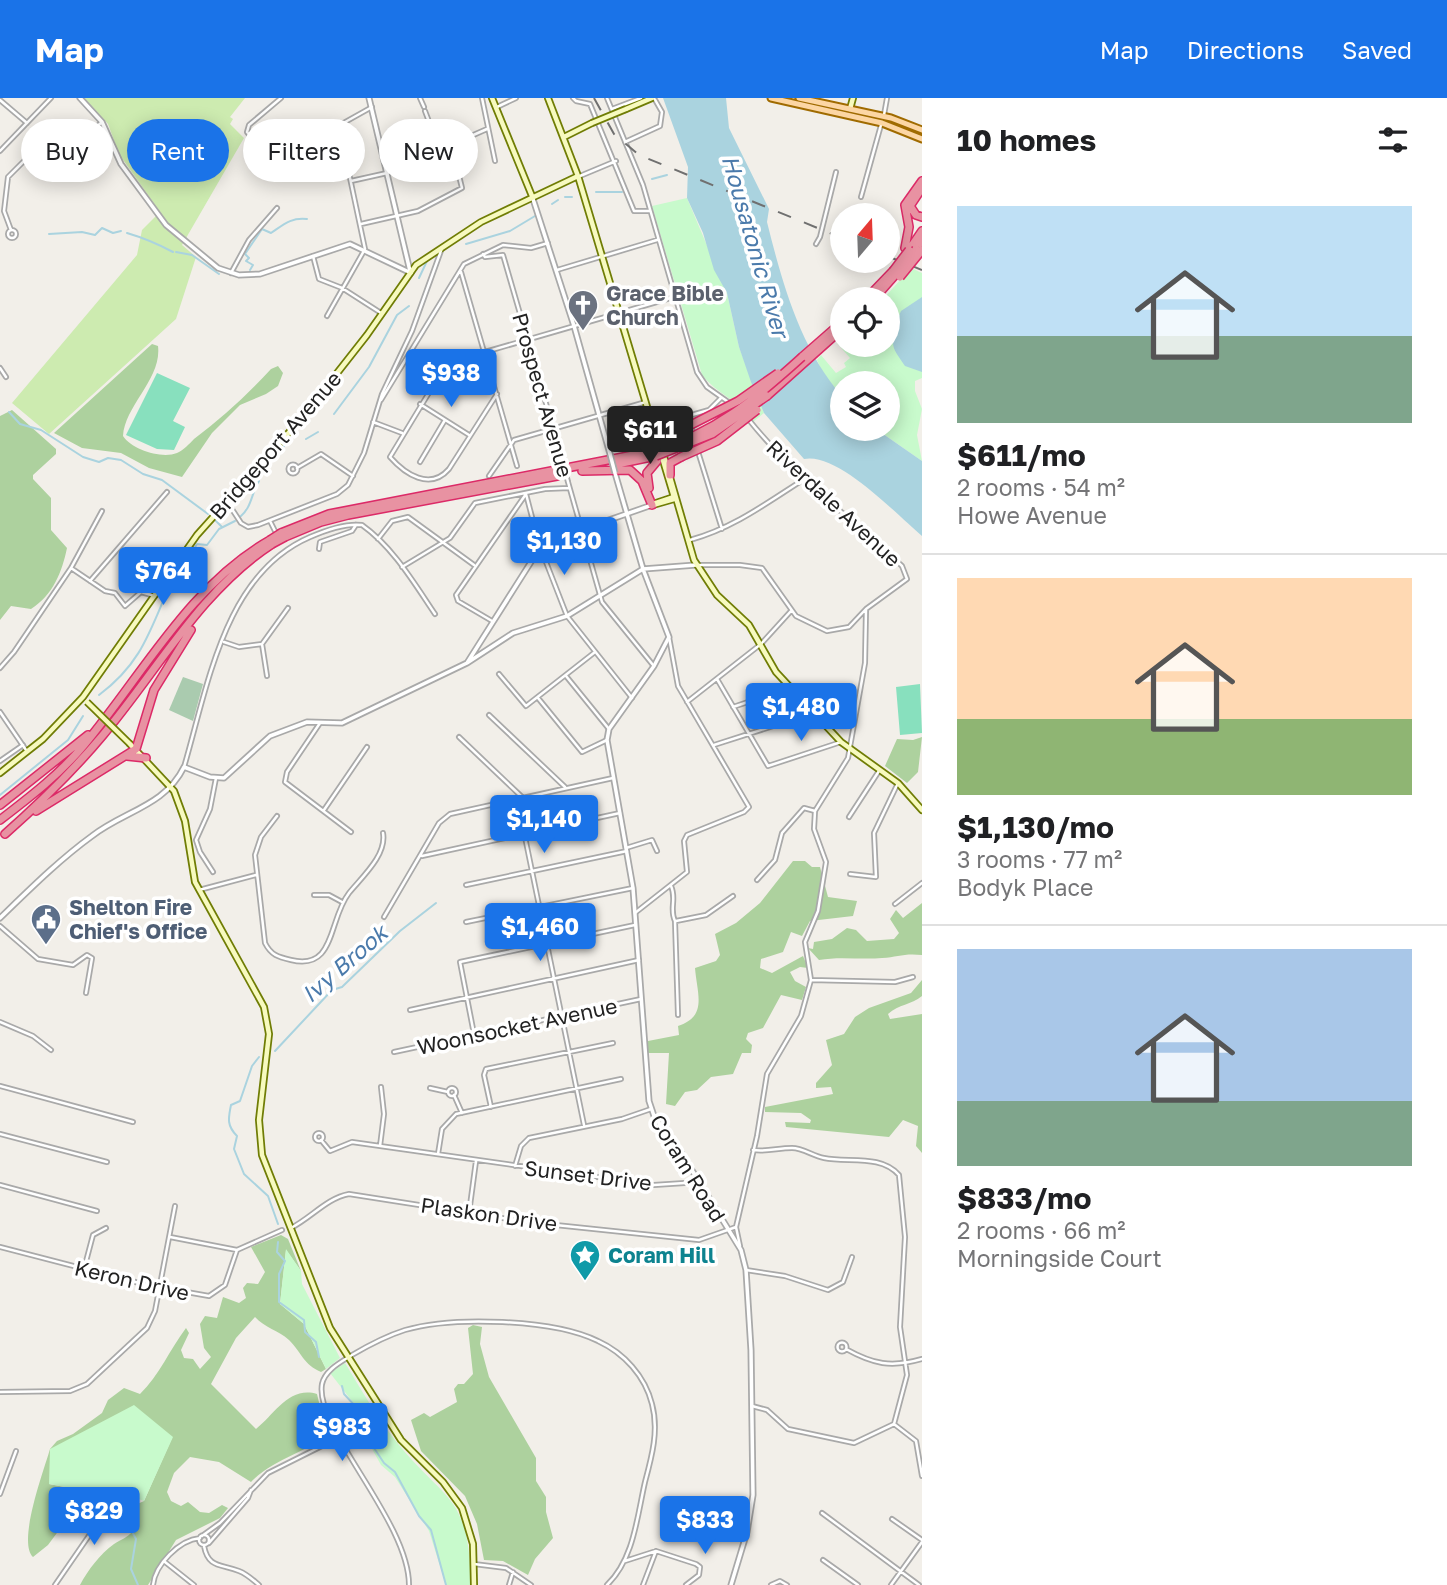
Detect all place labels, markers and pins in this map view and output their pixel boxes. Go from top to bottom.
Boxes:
place label: Grace Bible Church [606,280,724,330]
church icon: Grace Bible Church [566,288,600,332]
pin: $938 [410,350,492,409]
pin: $611 [609,406,691,466]
pin: $1,130 [507,518,621,577]
pin: $764 [122,547,204,607]
pin: $1,480 [744,684,858,743]
pin: $1,140 [487,796,601,855]
place label: Shelton Fire Chief's Office [69,894,207,944]
public building icon: Shelton Fire Chief's Office [29,902,63,946]
pin: $1,460 [483,904,597,963]
place icon: Coram Hill [568,1238,602,1282]
place label: Coram Hill [608,1242,715,1268]
pin: $983 [301,1404,383,1463]
pin: $829 [53,1488,135,1547]
pin: $833 [664,1496,746,1556]

